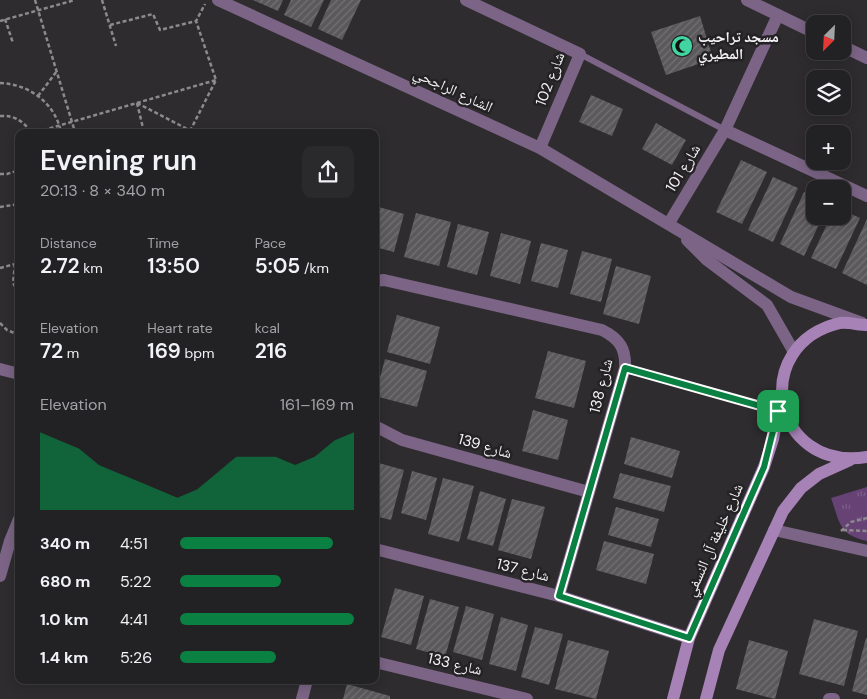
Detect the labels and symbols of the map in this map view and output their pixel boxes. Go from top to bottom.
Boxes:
north arrow [806,15,851,60]
place label: مسجد تراحيب المطيري [698,27,779,66]
mosque icon: مسجد تراحيب المطيري [670,34,694,58]
street label: شارع 102 [531,49,569,109]
street label: الشارع الراجحي [409,63,496,119]
street label: شارع 101 [661,140,705,195]
street label: شارع 138 [585,357,617,415]
pin [757,390,799,432]
street label: شارع 139 [456,429,514,463]
street label: شارع خليفة آل النسفي [680,480,750,600]
street label: شارع 137 [494,554,552,586]
street label: شارع 133 [426,648,484,680]

